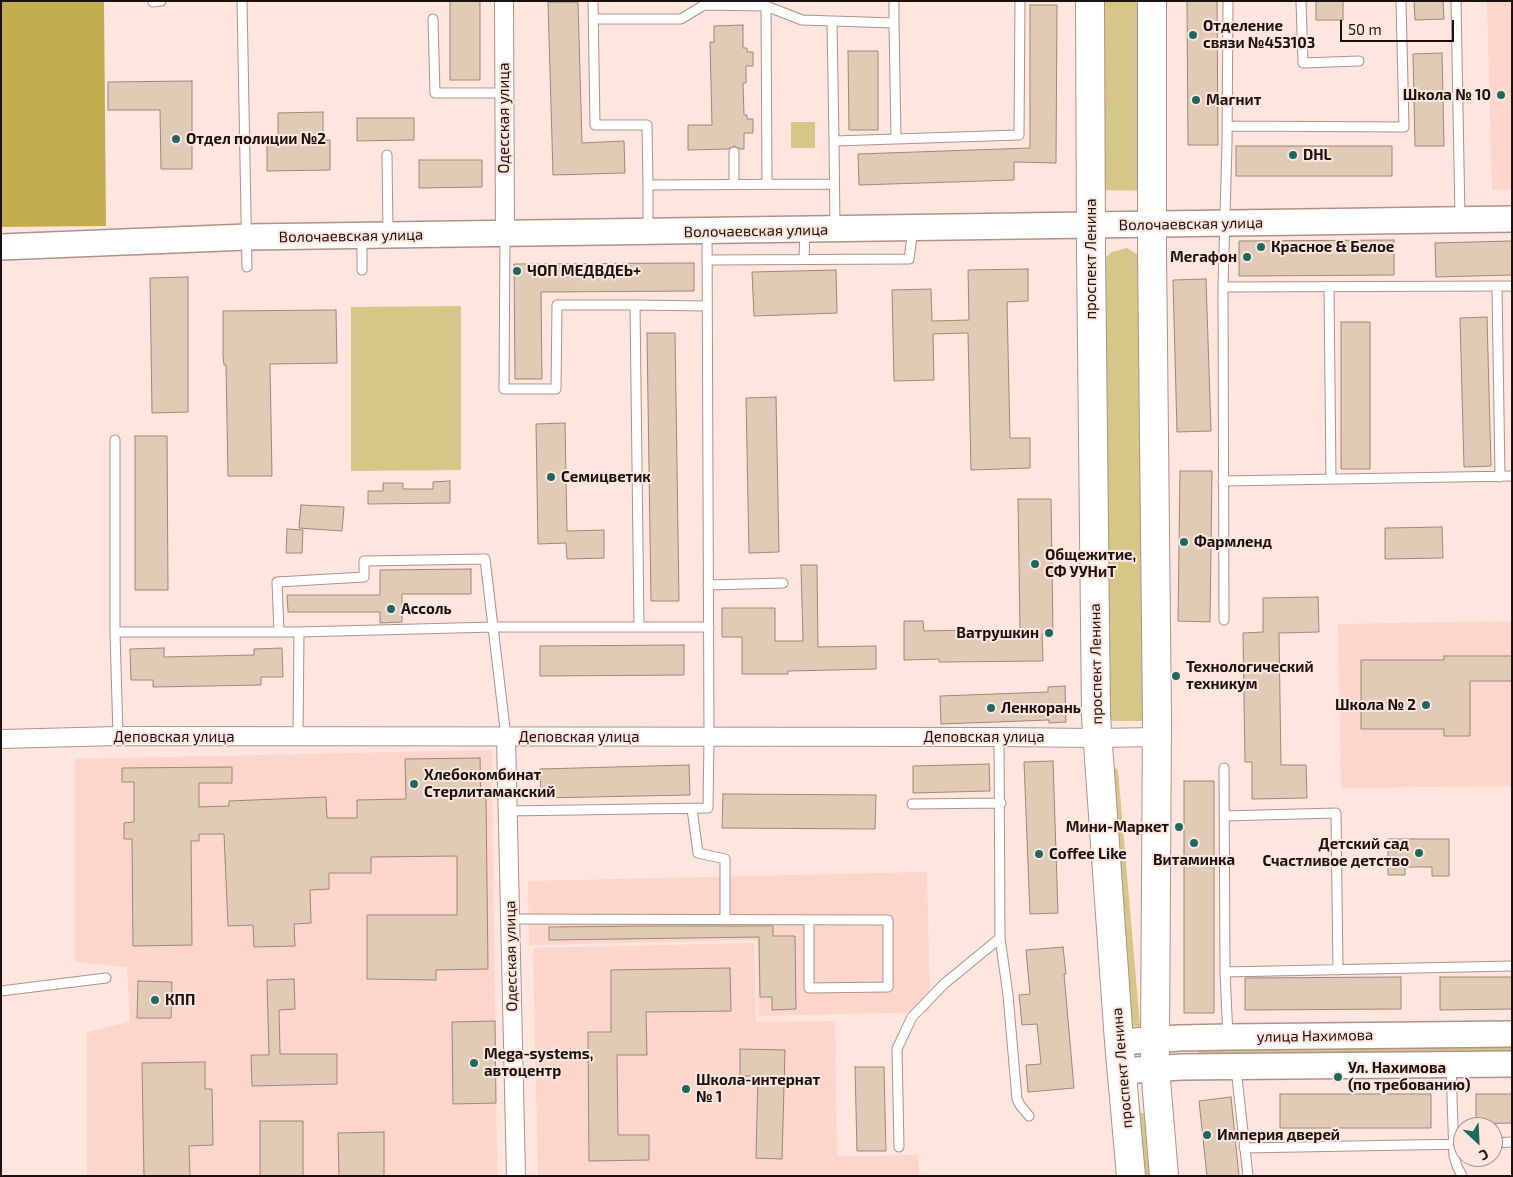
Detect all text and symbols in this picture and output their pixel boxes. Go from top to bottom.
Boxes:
scale bar [1343,10,1457,42]
place label: Отделение связи №453103 [1203,17,1315,52]
text: 50 m [1348,20,1382,38]
marker: Отделение связи №453103 [1187,29,1199,41]
street label: Одесская улица [495,62,513,174]
place label: Школа № 10 [1403,86,1491,104]
marker: Школа № 10 [1495,89,1507,101]
place label: Магнит [1206,91,1261,109]
marker: Магнит [1190,94,1202,106]
place label: Отдел полиции №2 [186,130,326,148]
marker: Отдел полиции №2 [170,133,182,145]
place label: DHL [1303,146,1332,164]
marker: DHL [1287,149,1299,161]
street label: проспект Ленина [1082,198,1100,320]
street label: Волочаевская улица [1119,214,1263,234]
street label: Волочаевская улица [684,221,828,241]
street label: Волочаевская улица [279,226,423,246]
place label: Красное & Белое [1271,238,1394,256]
marker: Красное & Белое [1255,241,1267,253]
place label: Мегафон [1170,248,1237,266]
marker: Мегафон [1241,251,1253,263]
place label: ЧОП МЕДВДЕЬ+ [527,262,641,280]
marker: ЧОП МЕДВДЕЬ+ [511,265,523,277]
place label: Семицветик [561,468,651,486]
marker: Семицветик [545,471,557,483]
place label: Фармленд [1194,533,1272,551]
marker: Фармленд [1178,536,1190,548]
place label: Общежитие, СФ УУНиТ [1045,546,1136,581]
marker: Общежитие, СФ УУНиТ [1029,558,1041,570]
place label: Ассоль [401,600,452,618]
marker: Ассоль [385,603,397,615]
street label: проспект Ленина [1086,603,1106,725]
place label: Ватрушкин [956,624,1039,642]
marker: Ватрушкин [1043,627,1055,639]
place label: Технологический техникум [1186,658,1314,693]
marker: Технологический техникум [1170,670,1182,682]
place label: Школа № 2 [1335,696,1416,714]
place label: Ленкорань [1001,699,1081,717]
marker: Школа № 2 [1420,699,1432,711]
marker: Ленкорань [985,702,997,714]
street label: Деповская улица [113,728,235,746]
street label: Деповская улица [518,728,640,746]
street label: Деповская улица [923,728,1045,746]
place label: Хлебокомбинат Стерлитамакский [424,766,556,801]
marker: Хлебокомбинат Стерлитамакский [408,778,420,790]
place label: Мини-Маркет [1066,818,1169,836]
marker: Мини-Маркет [1173,821,1185,833]
place label: Детский сад Счастливое детство [1262,835,1409,870]
marker: Витаминка [1188,837,1200,849]
place label: Coffee Like [1049,845,1127,863]
marker: Детский сад Счастливое детство [1413,847,1425,859]
marker: Coffee Like [1033,848,1045,860]
place label: Витаминка [1153,851,1235,869]
street label: Одесская улица [501,900,521,1012]
place label: КПП [165,991,195,1009]
marker: КПП [149,994,161,1006]
street label: проспект Ленина [1108,1007,1136,1129]
street label: улица Нахимова [1257,1026,1373,1046]
place label: Mega-systems, автоцентр [484,1045,593,1080]
marker: Mega-systems, автоцентр [468,1057,480,1069]
place label: Ул. Нахимова (по требованию) [1348,1059,1470,1094]
place label: Школа-интернат № 1 [696,1071,820,1106]
marker: Ул. Нахимова (по требованию) [1332,1071,1344,1083]
marker: Школа-интернат № 1 [680,1083,692,1095]
north arrow [1453,1117,1503,1167]
place label: Империя дверей [1217,1126,1340,1144]
marker: Империя дверей [1201,1129,1213,1141]
text: С [1477,1146,1491,1165]

